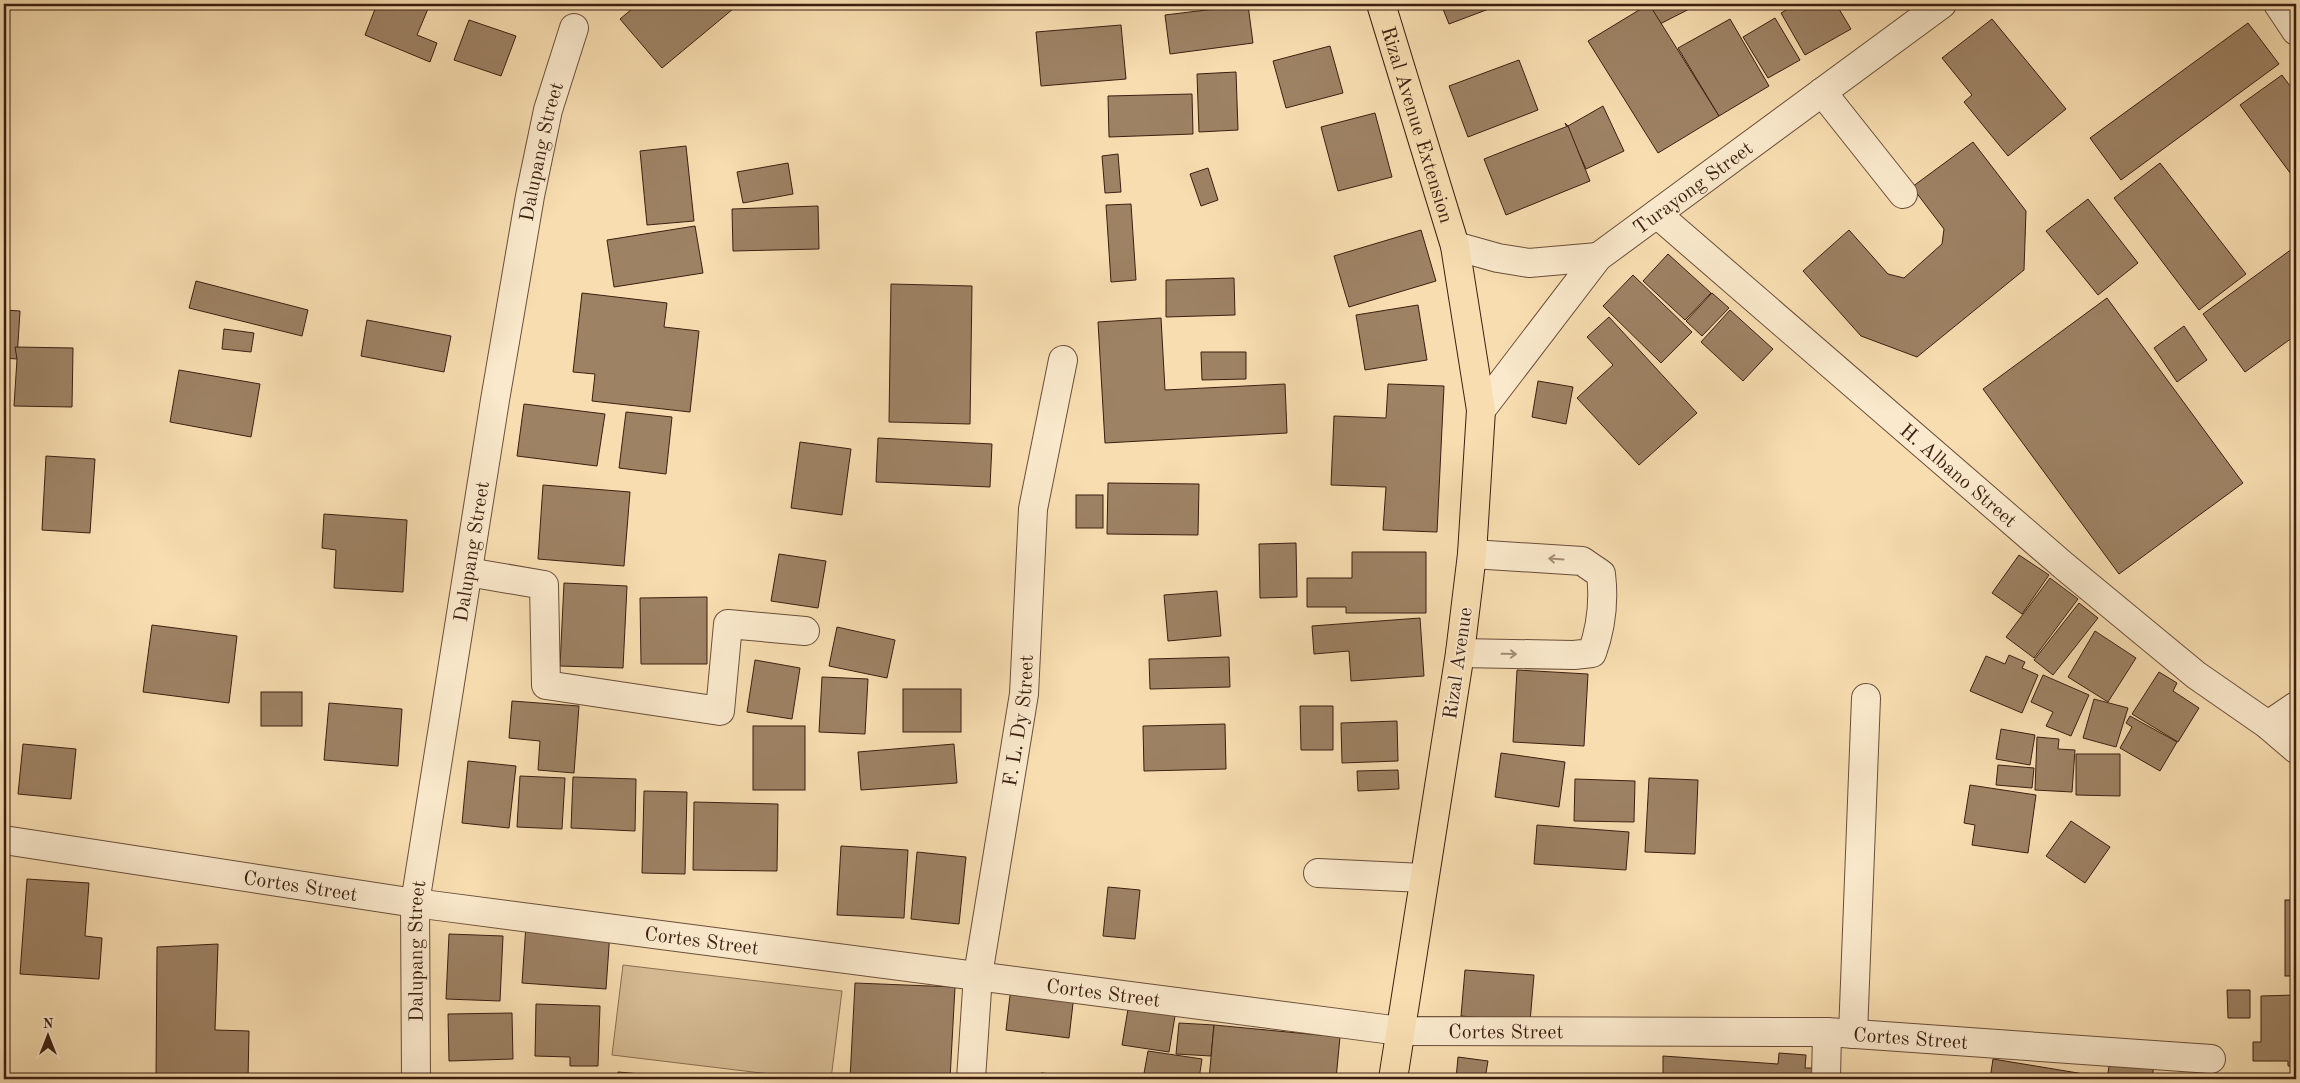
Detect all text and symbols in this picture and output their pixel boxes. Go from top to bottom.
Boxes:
street label: Rizal Avenue Extension [1376,24,1455,226]
street label: Dalupang Street [518,80,568,223]
street label: Turayong Street [1630,139,1757,239]
street label: H. Albano Street [1895,421,2020,532]
street label: Dalupang Street [452,480,494,623]
one-way arrow [1549,554,1565,563]
street label: Rizal Avenue [1441,606,1477,721]
one-way arrow [1500,649,1516,659]
street label: F. L. Dy Street [1001,654,1038,788]
street label: Cortes Street [242,869,359,906]
street label: Dalupang Street [407,879,430,1022]
street label: Cortes Street [643,925,760,960]
street label: Cortes Street [1045,977,1161,1012]
north arrow [22,1010,72,1060]
text: N [43,1017,54,1031]
street label: Cortes Street [1448,1023,1563,1043]
street label: Cortes Street [1852,1026,1969,1054]

